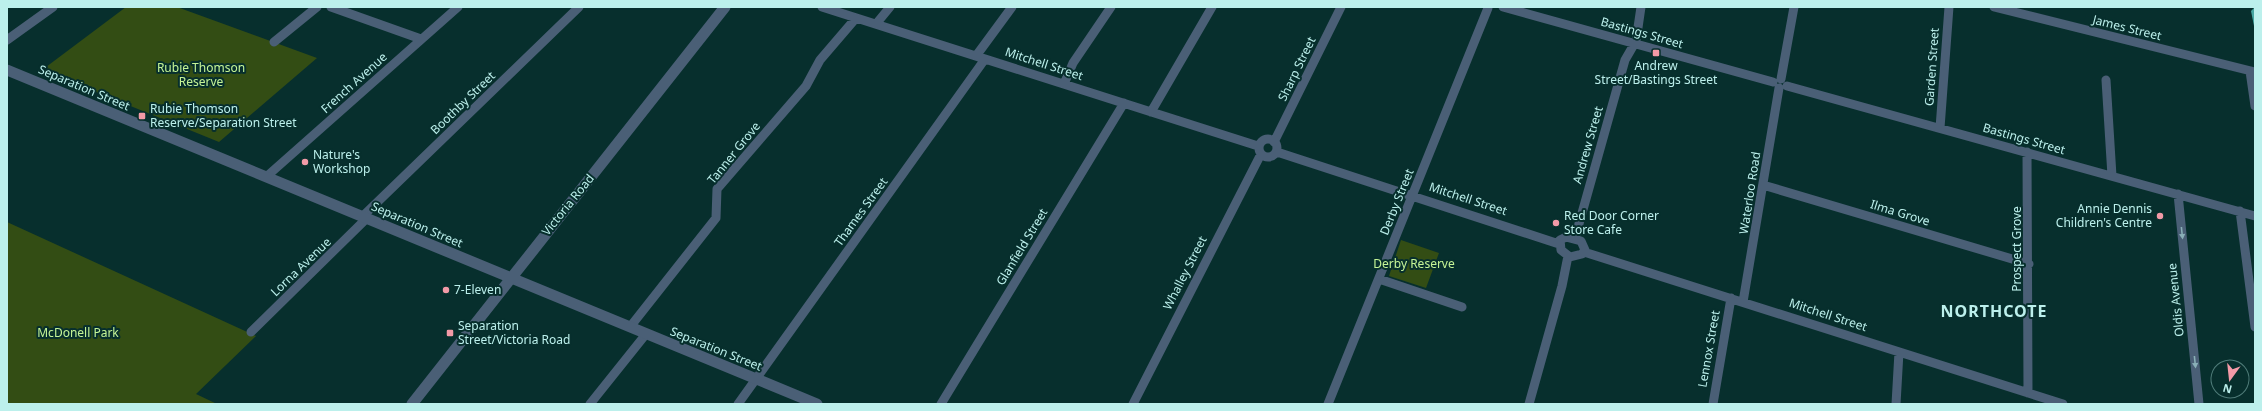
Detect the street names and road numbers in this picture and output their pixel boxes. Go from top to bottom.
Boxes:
street label: James Street [2090,11,2164,44]
street label: Bastings Street [1599,13,1686,53]
street label: Garden Street [1920,27,1943,107]
street label: Sharp Street [1274,33,1320,104]
street label: Mitchell Street [1003,43,1086,84]
street label: French Avenue [317,48,391,117]
street label: Separation Street [36,61,133,115]
street label: Boothby Street [427,67,499,138]
street label: Andrew Street [1568,104,1607,186]
street label: Tanner Grove [703,118,764,187]
street label: Bastings Street [1981,119,2068,159]
street label: Waterloo Road [1735,150,1764,235]
street label: Derby Street [1375,165,1418,238]
street label: Victoria Road [538,170,598,239]
street label: Thames Street [830,173,892,250]
street label: Mitchell Street [1427,178,1510,219]
street label: Ilma Grove [1868,195,1932,230]
street label: Separation Street [369,198,466,252]
street label: Glanfield Street [992,204,1052,288]
street label: Prospect Grove [2008,206,2025,292]
street label: Whalley Street [1159,232,1211,313]
street label: Lorna Avenue [267,233,335,300]
street label: Oldis Avenue [2163,262,2188,338]
street label: Mitchell Street [1787,294,1870,335]
street label: Lennox Street [1693,308,1724,389]
street label: Separation Street [668,322,765,375]

